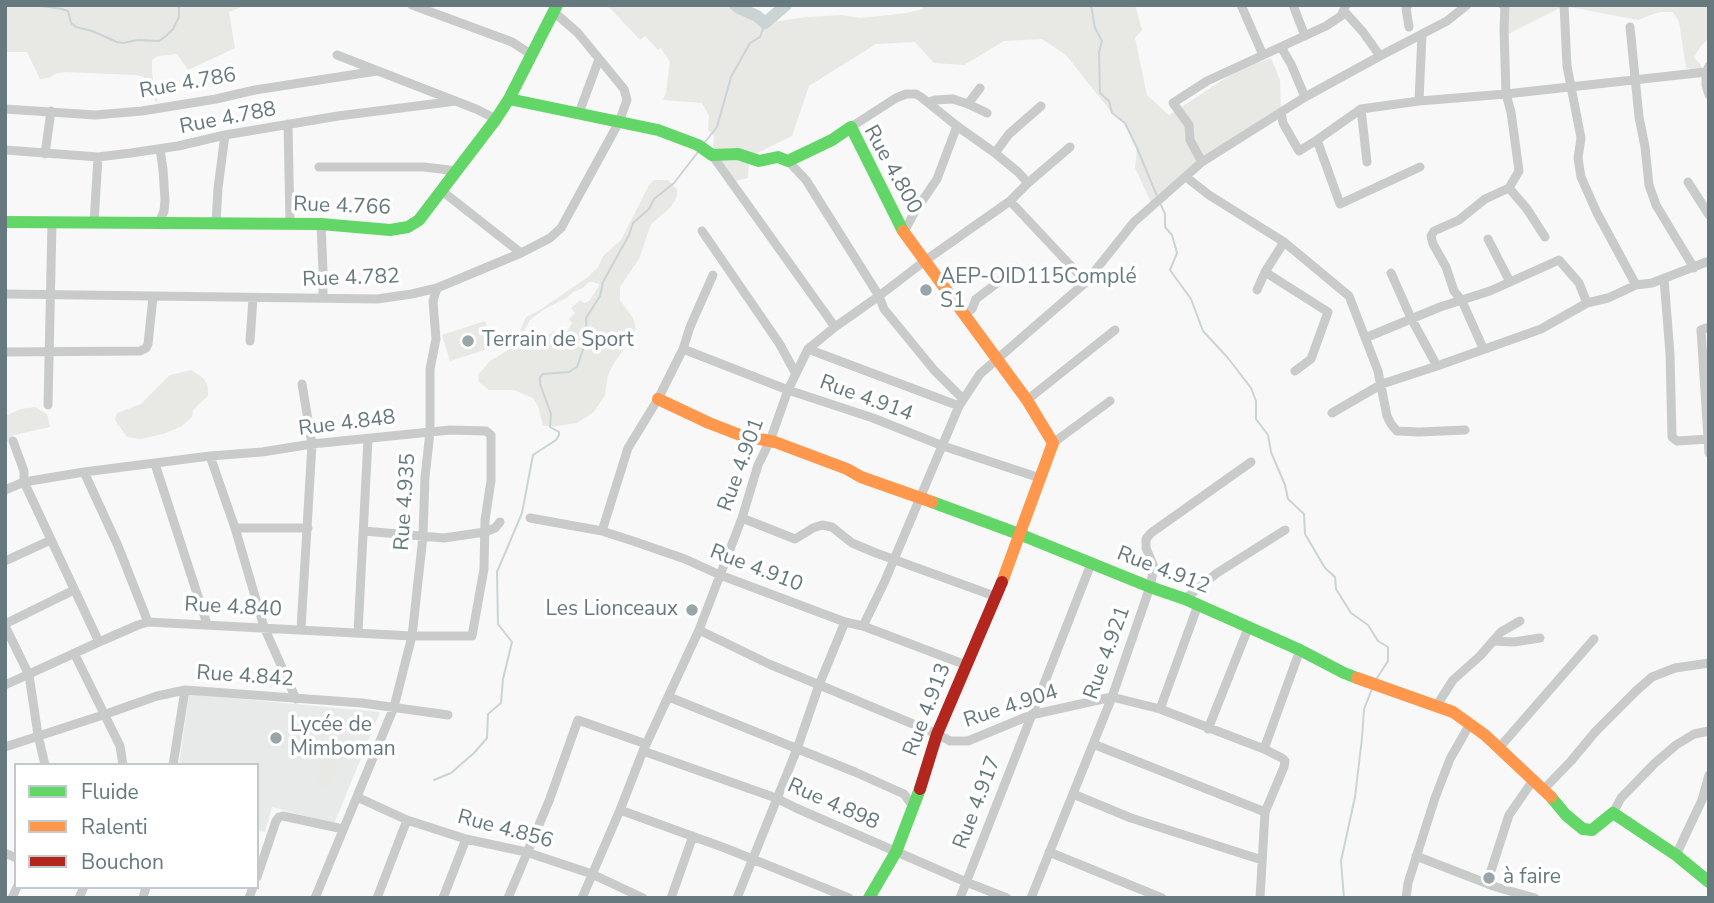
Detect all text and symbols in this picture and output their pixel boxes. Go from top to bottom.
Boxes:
street label: Rue 4.786 [138,63,238,105]
street label: Rue 4.788 [178,97,278,141]
street label: Rue 4.800 [857,121,927,219]
street label: Rue 4.766 [293,193,391,221]
street label: Rue 4.782 [302,265,400,293]
place label: AEP-OID115Complé S1 [940,265,1137,315]
marker: AEP-OID115Complé S1 [918,282,934,298]
place label: Terrain de Sport [482,328,634,354]
marker: Terrain de Sport [460,333,476,349]
street label: Rue 4.914 [816,370,916,428]
street label: Rue 4.848 [297,406,397,442]
street label: Rue 4.901 [713,415,771,515]
street label: Rue 4.935 [390,452,422,552]
street label: Rue 4.910 [706,540,806,598]
street label: Rue 4.912 [1113,542,1213,600]
street label: Rue 4.840 [184,593,282,623]
place label: Les Lionceaux [546,597,678,623]
marker: Les Lionceaux [684,602,700,618]
street label: Rue 4.921 [1079,603,1137,703]
street label: Rue 4.913 [899,660,957,760]
street label: Rue 4.842 [195,661,295,693]
street label: Rue 4.904 [961,680,1061,734]
place label: Lycée de Mimboman [290,713,396,763]
marker: Lycée de Mimboman [268,730,284,746]
street label: Rue 4.917 [949,753,1007,853]
legend [14,763,259,889]
street label: Rue 4.898 [783,774,883,836]
text: Fluide [81,778,139,806]
street label: Rue 4.856 [455,805,555,855]
text: Ralenti [81,813,148,841]
text: Bouchon [81,848,164,876]
place label: à faire [1503,865,1561,891]
marker: à faire [1481,870,1497,886]

